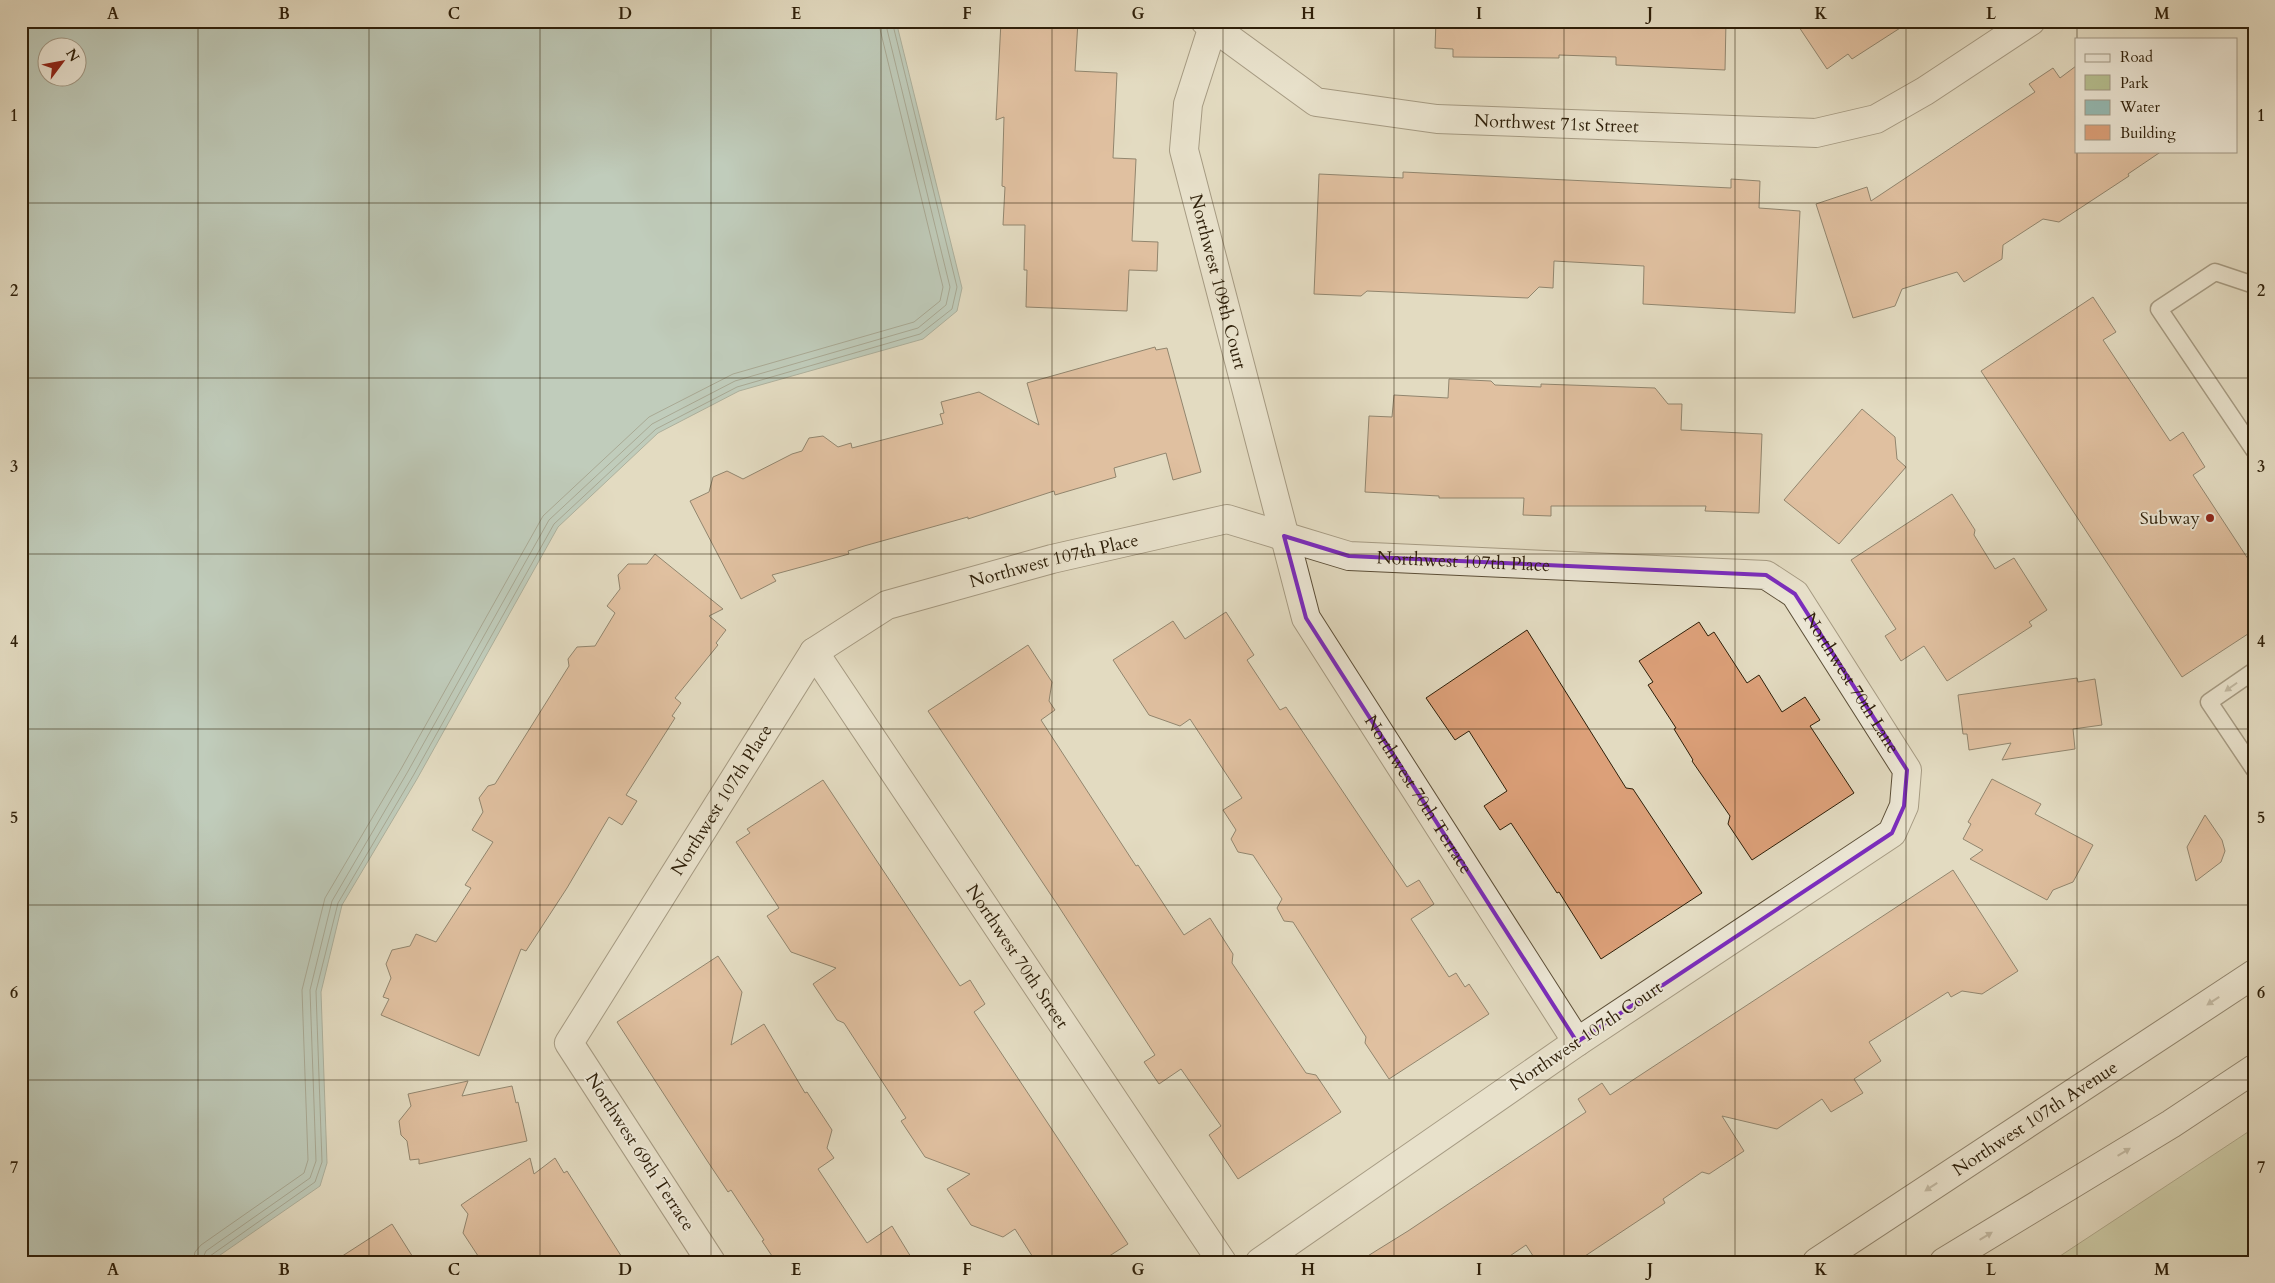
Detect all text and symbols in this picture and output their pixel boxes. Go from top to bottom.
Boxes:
text: A [107,3,119,25]
text: B [278,3,290,25]
text: C [448,3,460,25]
text: D [618,3,632,25]
text: E [791,3,801,25]
text: F [962,3,972,25]
text: G [1131,3,1145,25]
text: H [1301,3,1315,25]
text: I [1476,3,1482,25]
text: J [1645,3,1653,25]
text: K [1815,3,1828,25]
text: L [1986,3,1997,25]
text: M [2154,3,2170,25]
north arrow [38,38,88,88]
legend [2075,38,2238,152]
text: N [61,45,84,66]
text: Road [2120,47,2153,67]
text: Park [2120,73,2149,93]
text: Water [2119,97,2161,117]
text: 1 [10,105,18,127]
text: 1 [2257,105,2265,127]
street label: Northwest 71st Street [1473,108,1639,139]
text: Building [2120,123,2176,143]
street label: Northwest 109th Court [1183,191,1253,372]
text: 2 [10,280,18,302]
text: 2 [2257,280,2265,302]
text: 3 [10,456,18,478]
text: 3 [2257,456,2265,478]
place label: Subway [2140,506,2200,531]
marker: Subway [2204,512,2216,524]
street label: Northwest 107th Place [966,527,1141,594]
street label: Northwest 107th Place [1376,545,1551,578]
street label: Northwest 70th Lane [1797,608,1906,758]
text: 4 [10,631,18,653]
text: 4 [2257,631,2265,653]
one-way arrow [2224,682,2238,692]
street label: Northwest 70th Terrace [1359,710,1479,879]
street label: Northwest 107th Place [665,719,778,880]
text: 5 [10,807,18,829]
text: 5 [2257,807,2265,829]
street label: Northwest 70th Street [960,879,1075,1034]
street label: Northwest 107th Court [1504,975,1668,1097]
text: 6 [10,982,18,1004]
text: 6 [2257,982,2265,1004]
one-way arrow [2206,996,2220,1006]
street label: Northwest 107th Avenue [1947,1055,2122,1182]
street label: Northwest 69th Terrace [579,1068,701,1236]
one-way arrow [2118,1147,2131,1156]
text: 7 [10,1157,18,1179]
text: 7 [2257,1157,2265,1179]
one-way arrow [1925,1182,1938,1191]
one-way arrow [1979,1232,1992,1241]
text: A [107,1259,119,1281]
text: B [278,1259,290,1281]
text: C [448,1259,460,1281]
text: D [618,1259,632,1281]
text: E [791,1259,801,1281]
text: F [962,1259,972,1281]
text: G [1131,1259,1145,1281]
text: H [1301,1259,1315,1281]
text: I [1476,1259,1482,1281]
text: J [1645,1259,1653,1281]
text: K [1815,1259,1828,1281]
text: L [1986,1259,1997,1281]
text: M [2154,1259,2170,1281]

